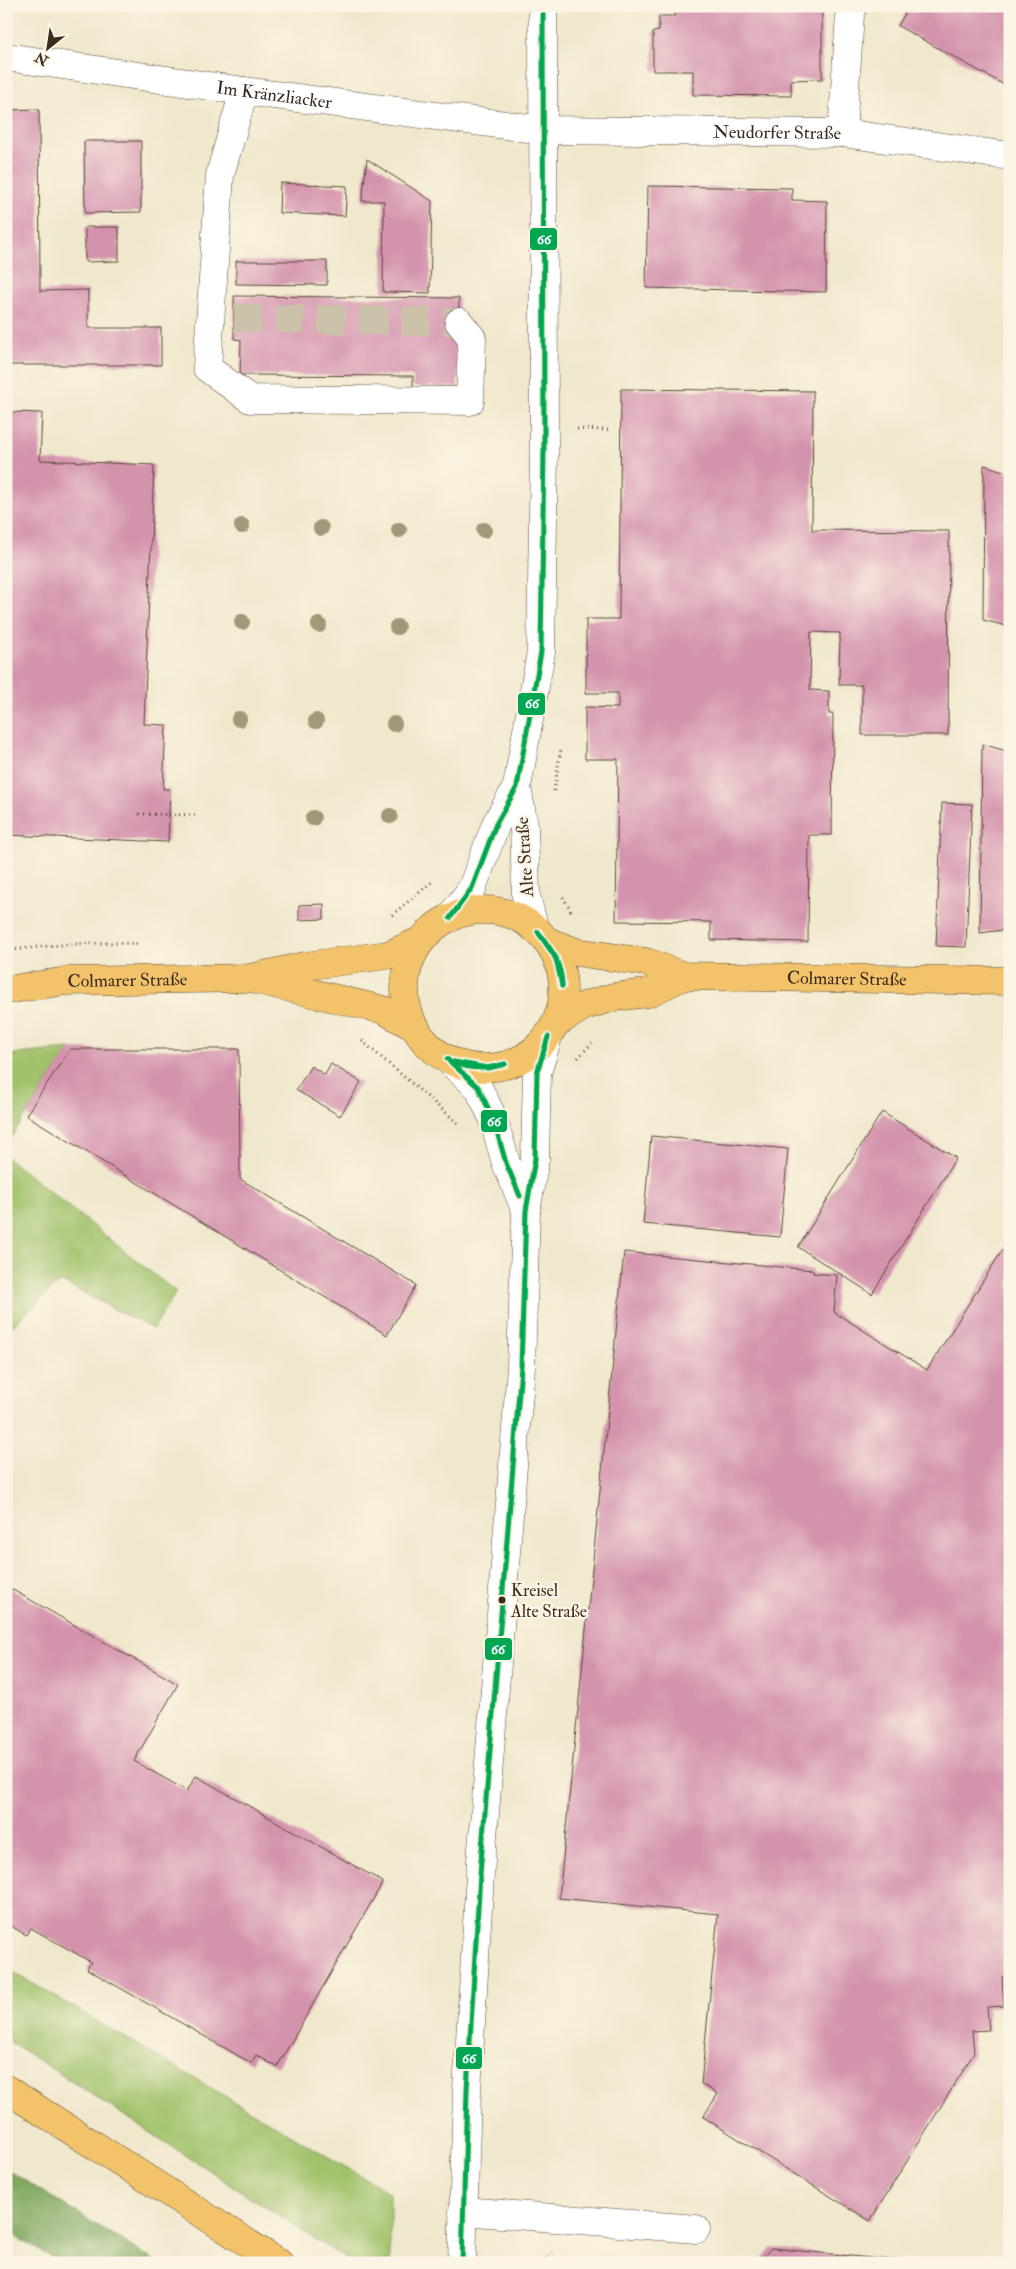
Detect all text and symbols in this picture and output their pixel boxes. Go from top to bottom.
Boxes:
north arrow [22,22,72,72]
text: N [32,48,52,70]
street label: Im Kränzliacker [215,76,334,114]
street label: Neudorfer Straße [713,120,842,144]
line badge: 66 [529,227,558,251]
text: 66 [537,231,552,248]
line badge: 66 [517,692,546,716]
text: 66 [525,695,540,712]
street label: Alte Straße [511,816,539,899]
street label: Colmarer Straße [787,966,907,991]
street label: Colmarer Straße [67,968,188,992]
line badge: 66 [480,1109,508,1133]
text: 66 [487,1113,502,1130]
place label: Kreisel Alte Straße [510,1580,587,1622]
marker: Kreisel Alte Straße [497,1595,507,1605]
line badge: 66 [484,1637,513,1661]
text: 66 [491,1641,506,1658]
line badge: 66 [455,2046,483,2070]
text: 66 [462,2050,477,2067]

